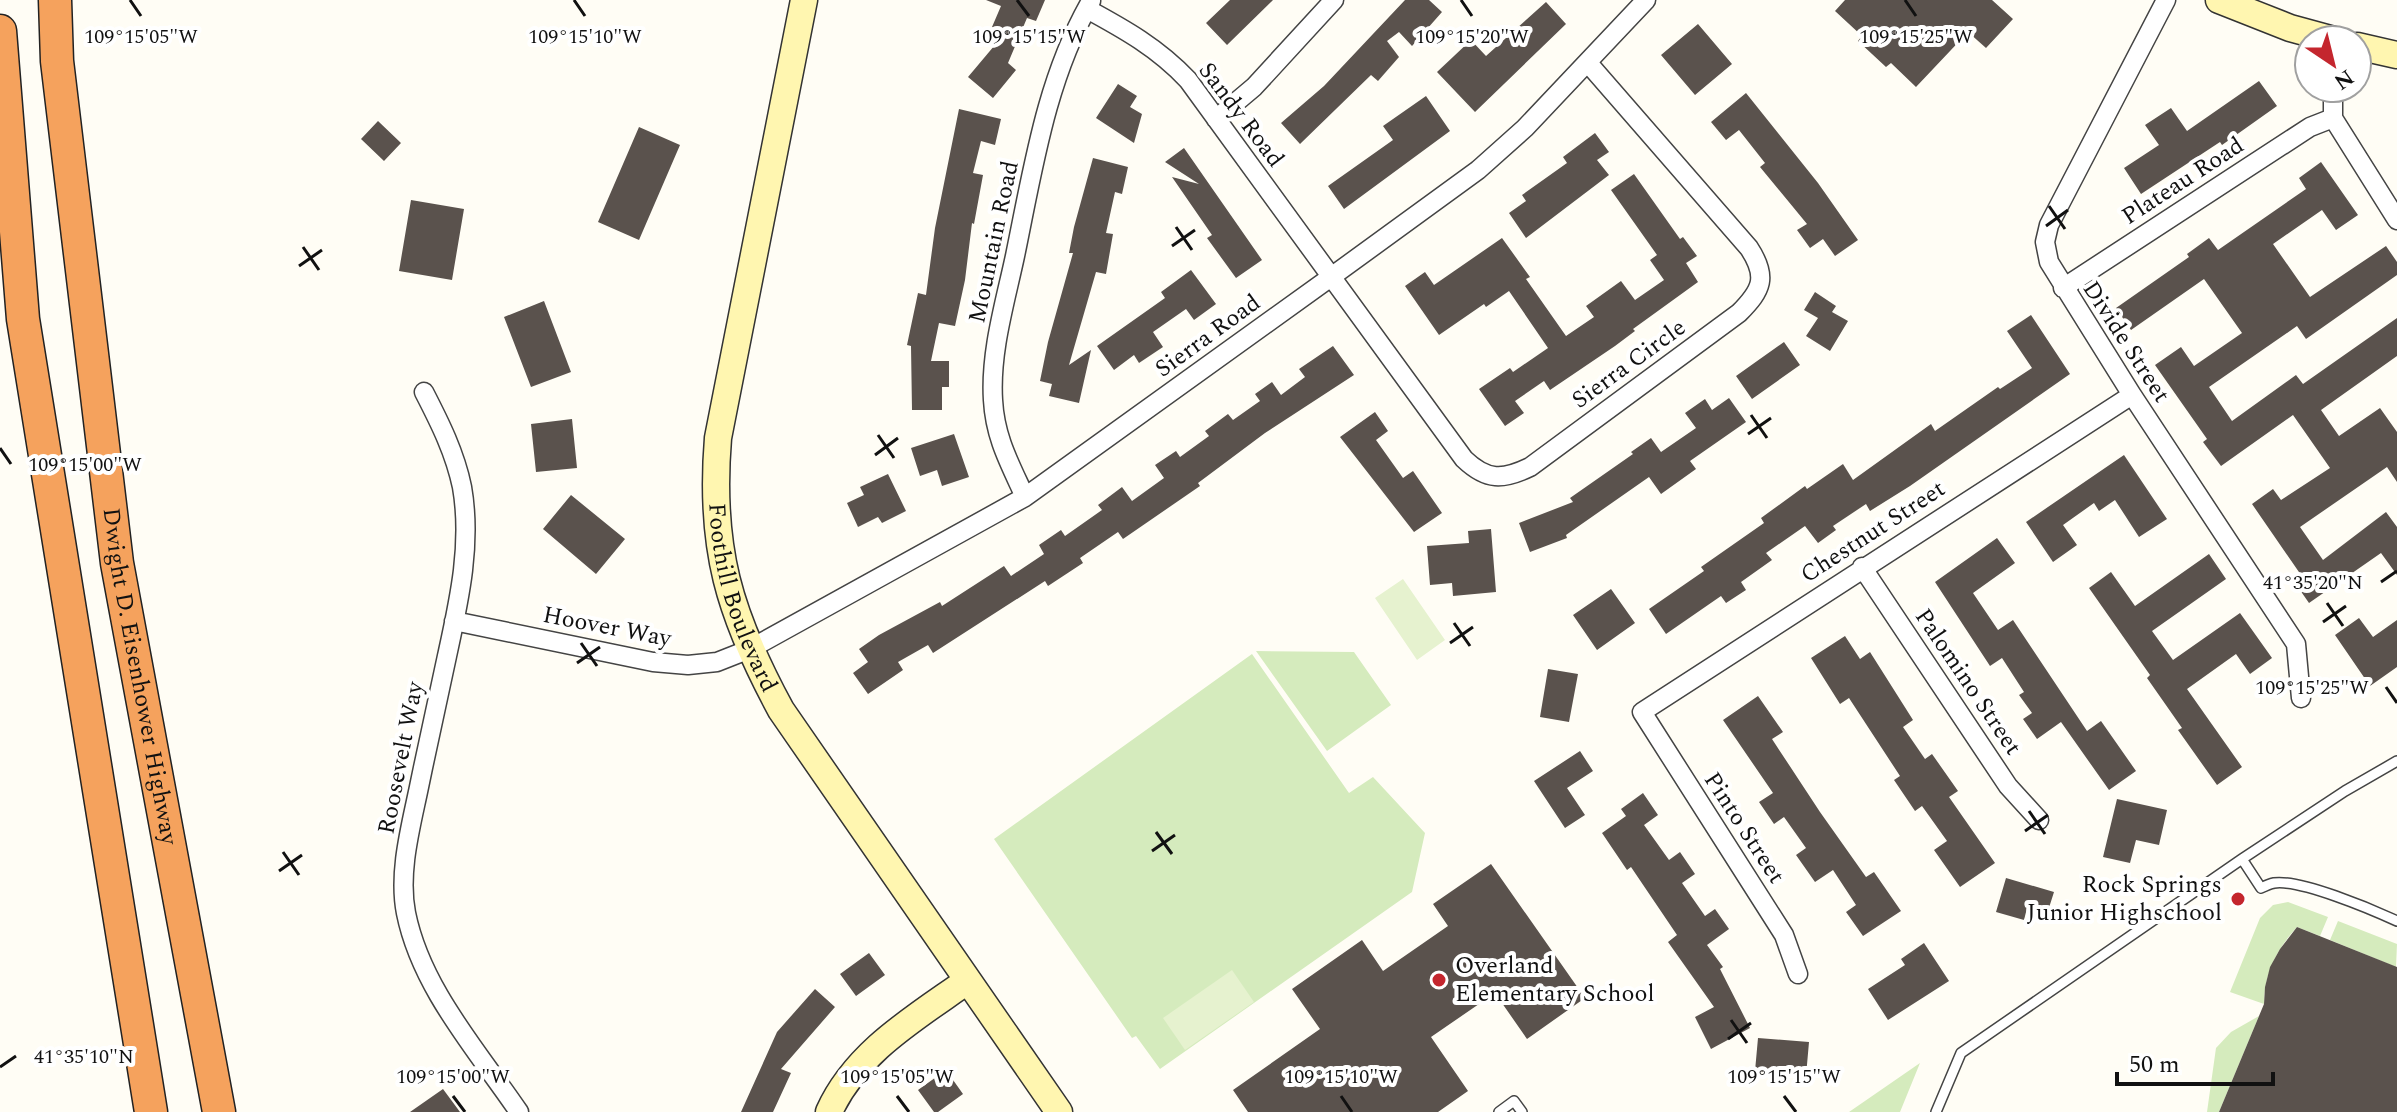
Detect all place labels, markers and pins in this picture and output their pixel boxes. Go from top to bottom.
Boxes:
place label: Rock Springs Junior Highschool [2027,867,2222,931]
marker: Rock Springs Junior Highschool [2229,890,2247,908]
place label: Overland Elementary School [1455,948,1655,1012]
marker: Overland Elementary School [1430,971,1448,989]

